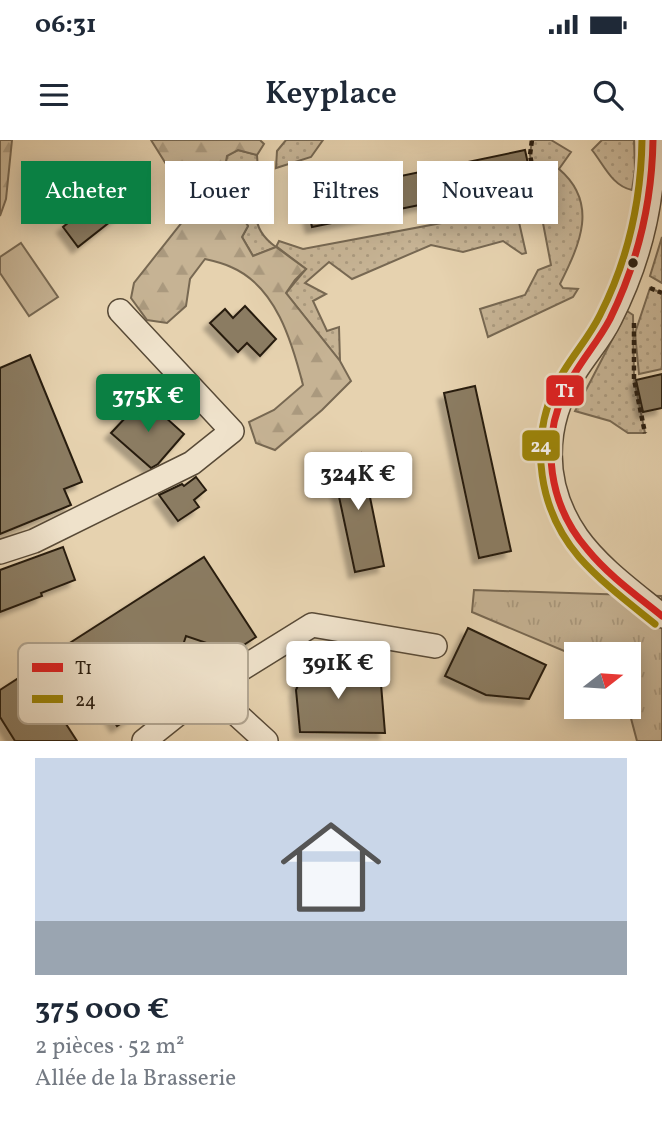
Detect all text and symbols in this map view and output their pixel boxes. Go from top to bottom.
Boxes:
text: 06:31 [35,7,97,43]
text: Keyplace [265,73,397,117]
icon: menu [35,76,73,114]
icon: search [589,76,627,114]
chip: Acheter [21,161,151,224]
chip: Louer [165,161,274,224]
chip: Filtres [288,161,403,224]
chip: Nouveau [417,161,558,224]
unlabelled marker [626,256,640,270]
pin: 375K € [91,374,205,434]
line badge: T1 [545,374,585,407]
text: T1 [555,379,575,405]
text: 375K € [112,381,184,413]
line badge: 24 [521,429,561,462]
text: 24 [530,434,552,460]
pin: 324K € [301,452,415,512]
text: 324K € [320,459,396,491]
pin: 391K € [281,642,395,701]
north arrow [564,642,640,719]
map controls [564,642,641,719]
legend [18,643,248,724]
text: 391K € [302,648,374,680]
text: T1 [75,656,92,682]
text: 24 [75,688,96,714]
icon: home [268,804,394,930]
text: 375 000 € [35,989,169,1031]
text: 2 pièces · 52 m² [35,1031,185,1063]
text: Allée de la Brasserie [35,1063,236,1095]

